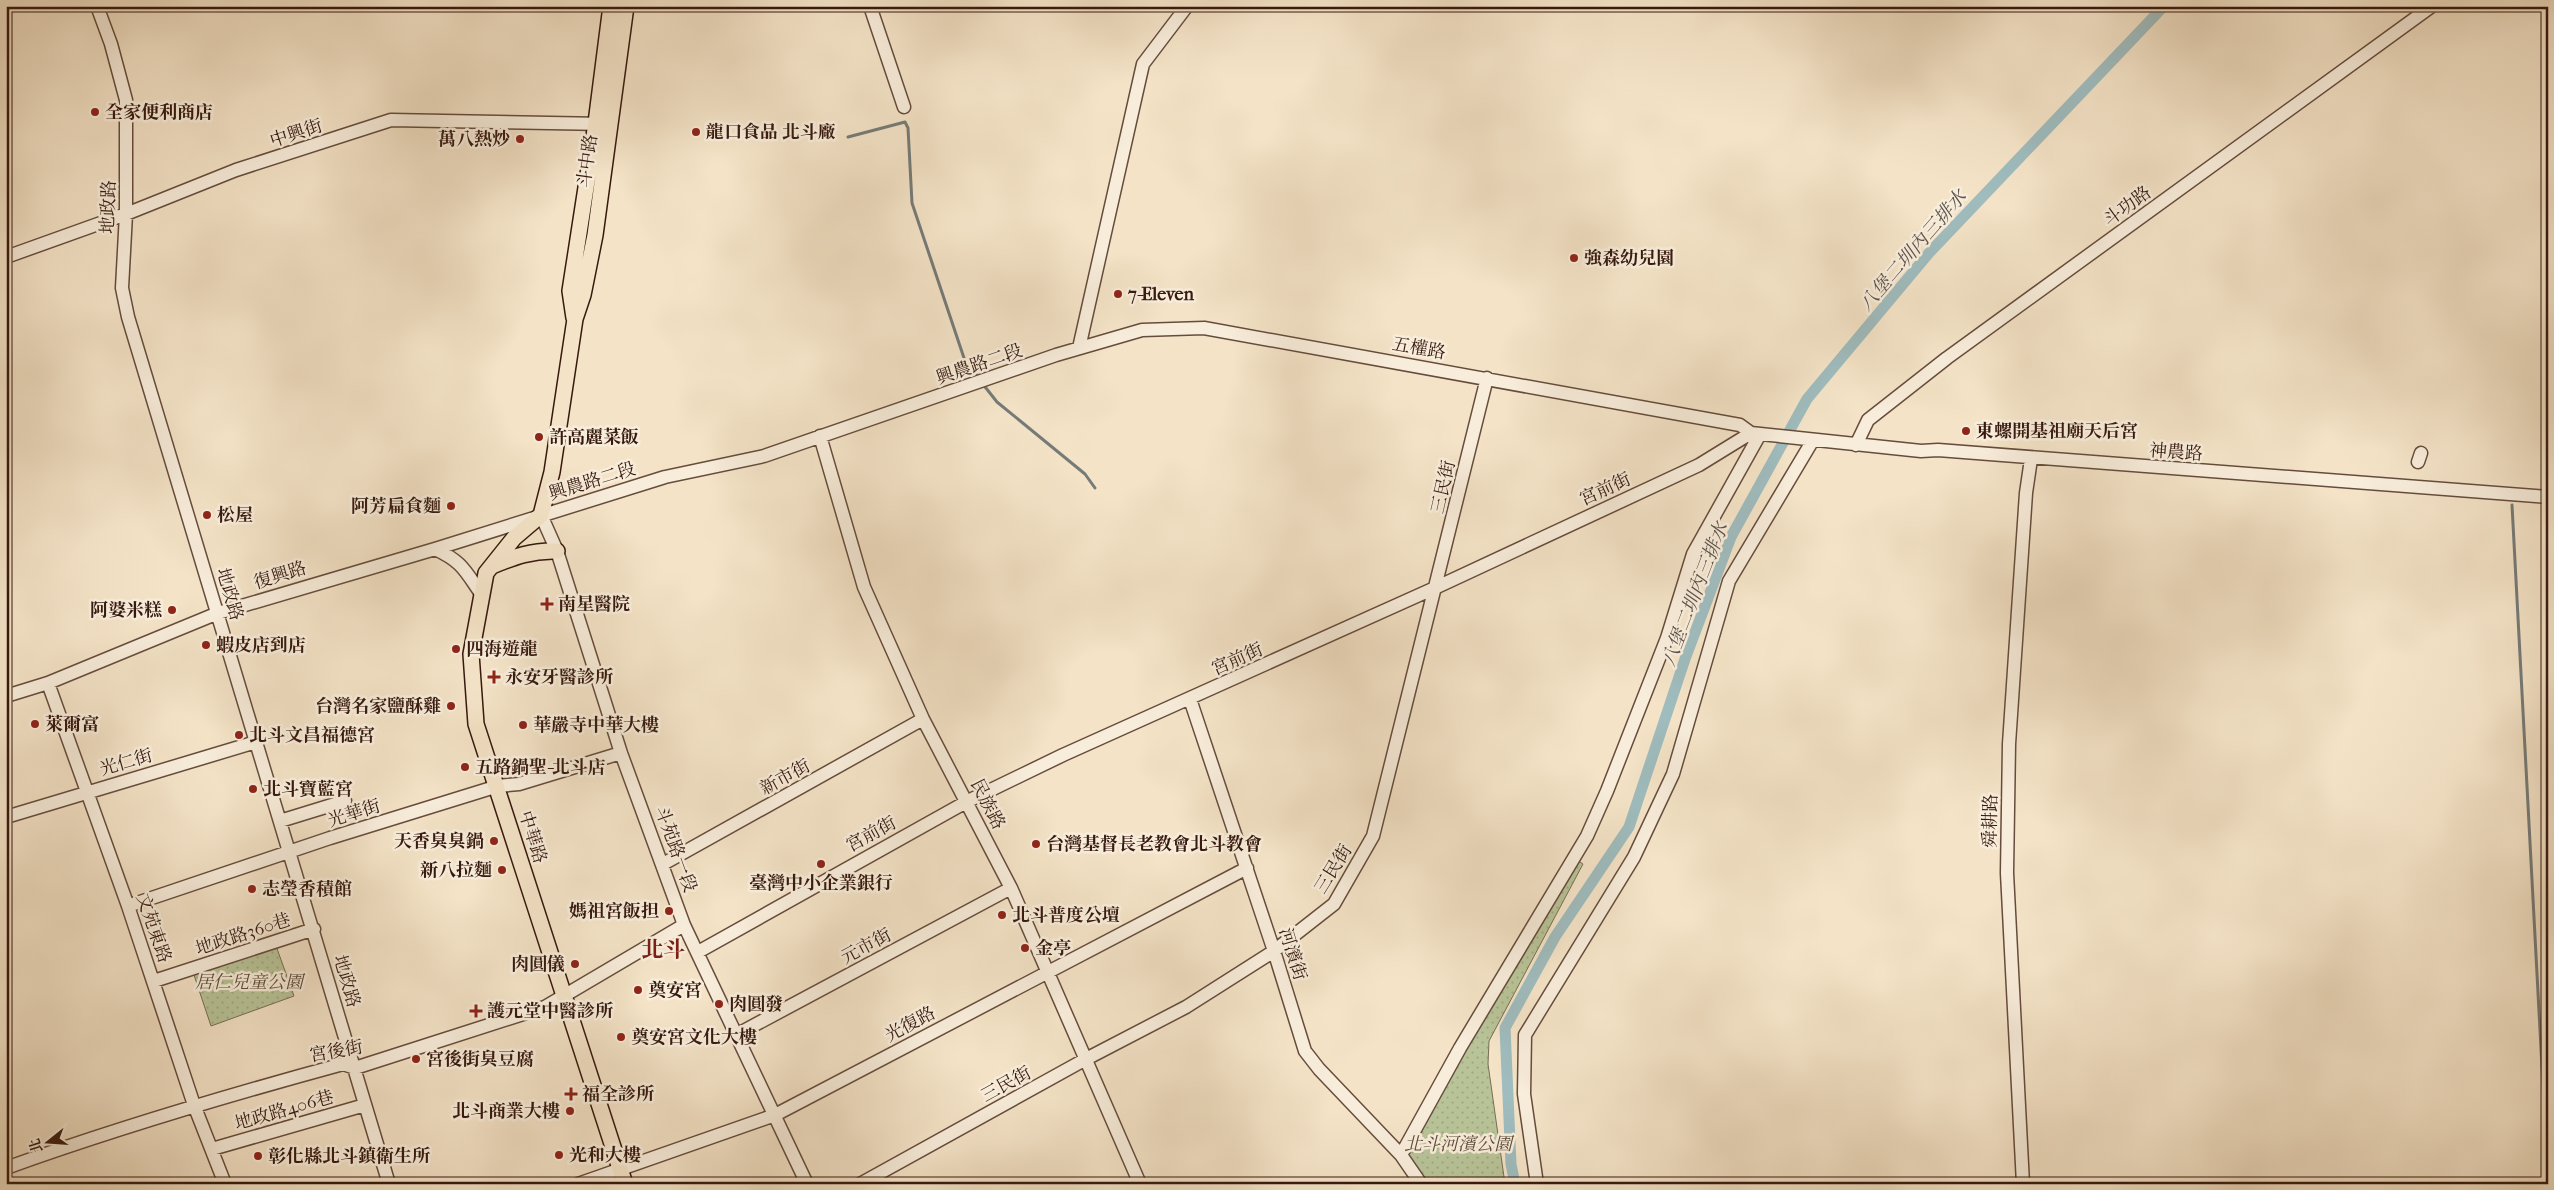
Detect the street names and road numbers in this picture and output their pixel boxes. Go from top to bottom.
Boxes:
street label: 中興街 [267,115,325,152]
street label: 斗中路 [573,133,602,189]
street label: 地政路 [97,180,120,234]
street label: 斗功路 [2099,182,2155,231]
street label: 五權路 [1391,333,1447,364]
street label: 興農路二段 [933,340,1025,389]
street label: 神農路 [2148,440,2204,465]
street label: 興農路二段 [546,458,638,505]
street label: 三民街 [1427,458,1460,516]
street label: 宮前街 [1576,469,1634,510]
street label: 復興路 [251,558,309,593]
street label: 地政路 [212,565,247,623]
street label: 宮前街 [1208,639,1266,680]
street label: 光仁街 [97,745,155,780]
street label: 新市街 [757,755,814,800]
street label: 民族路 [966,775,1009,833]
street label: 舜耕路 [1980,794,2001,848]
street label: 光華街 [325,796,383,831]
street label: 斗苑路一段 [650,803,701,895]
street label: 中華路 [515,808,550,866]
street label: 宮前街 [843,812,900,857]
street label: 三民街 [1310,841,1357,898]
street label: 文苑東路 [132,891,175,966]
street label: 地政路360巷 [193,909,294,960]
street label: 元市街 [837,924,895,968]
street label: 河濱街 [1275,925,1310,983]
street label: 地政路 [329,952,364,1010]
street label: 光復路 [881,1002,939,1046]
street label: 宮後街 [308,1036,364,1067]
street label: 三民街 [978,1062,1035,1107]
street label: 地政路406巷 [232,1086,336,1135]

